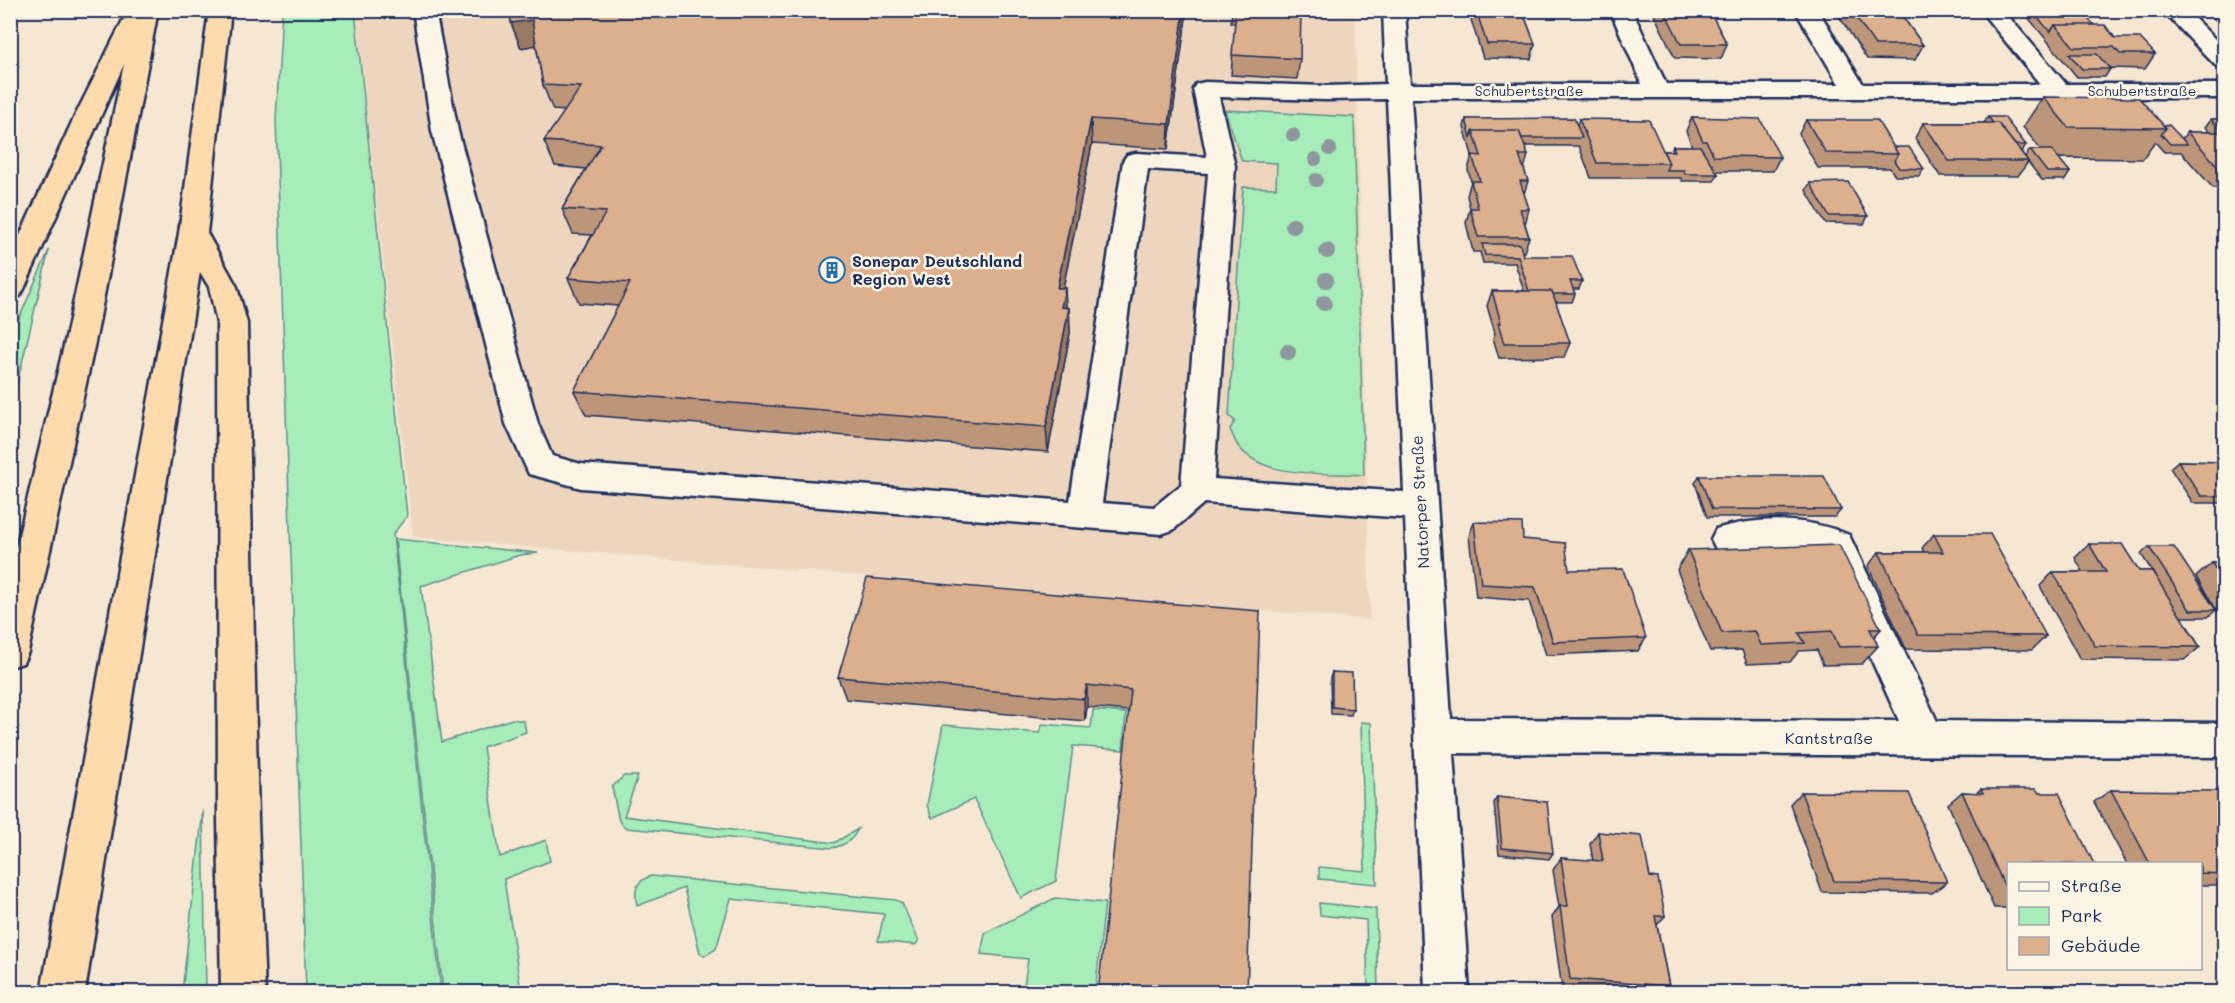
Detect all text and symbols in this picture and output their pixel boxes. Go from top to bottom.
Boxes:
street label: Schubertstraße [1475,81,1583,100]
street label: Schubertstraße [2088,81,2196,100]
place label: Sonepar Deutschland Region West [852,250,1022,289]
building icon: Sonepar Deutschland Region West [817,255,847,285]
street label: Natorper Straße [1406,435,1433,569]
street label: Kantstraße [1785,727,1873,748]
legend [2007,862,2202,970]
text: Straße [2061,873,2122,897]
text: Park [2061,903,2102,927]
text: Gebäude [2061,933,2141,957]

